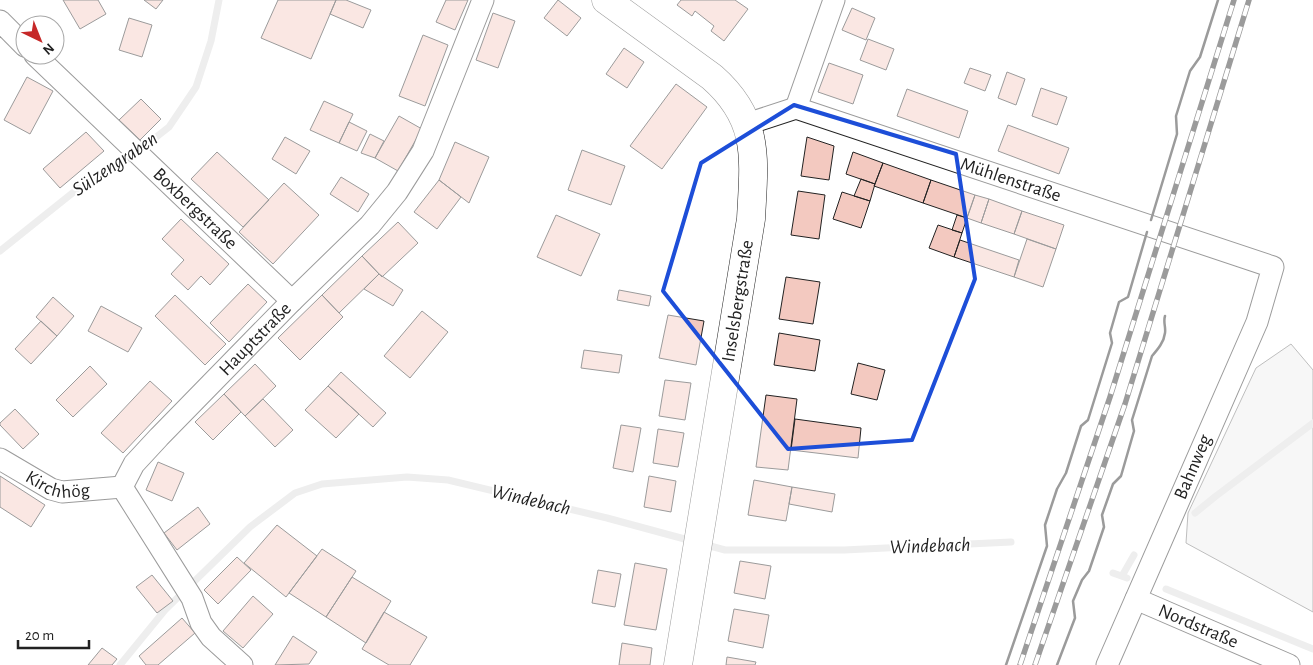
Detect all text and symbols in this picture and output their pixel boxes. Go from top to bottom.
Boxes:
north arrow [15,15,65,65]
text: N [40,40,57,57]
water label: Sülzengraben [69,128,161,200]
street label: Mühlenstraße [958,154,1063,205]
street label: Boxbergstraße [150,164,241,253]
street label: Inselsbergstraße [719,239,757,363]
street label: Hauptstraße [215,299,295,379]
street label: Bahnweg [1171,431,1215,502]
street label: Kirchhög [22,467,91,502]
water label: Windebach [489,481,573,519]
water label: Windebach [889,535,971,557]
street label: Nordstraße [1156,600,1241,651]
scale bar [18,618,89,650]
text: 20 m [25,628,54,643]

